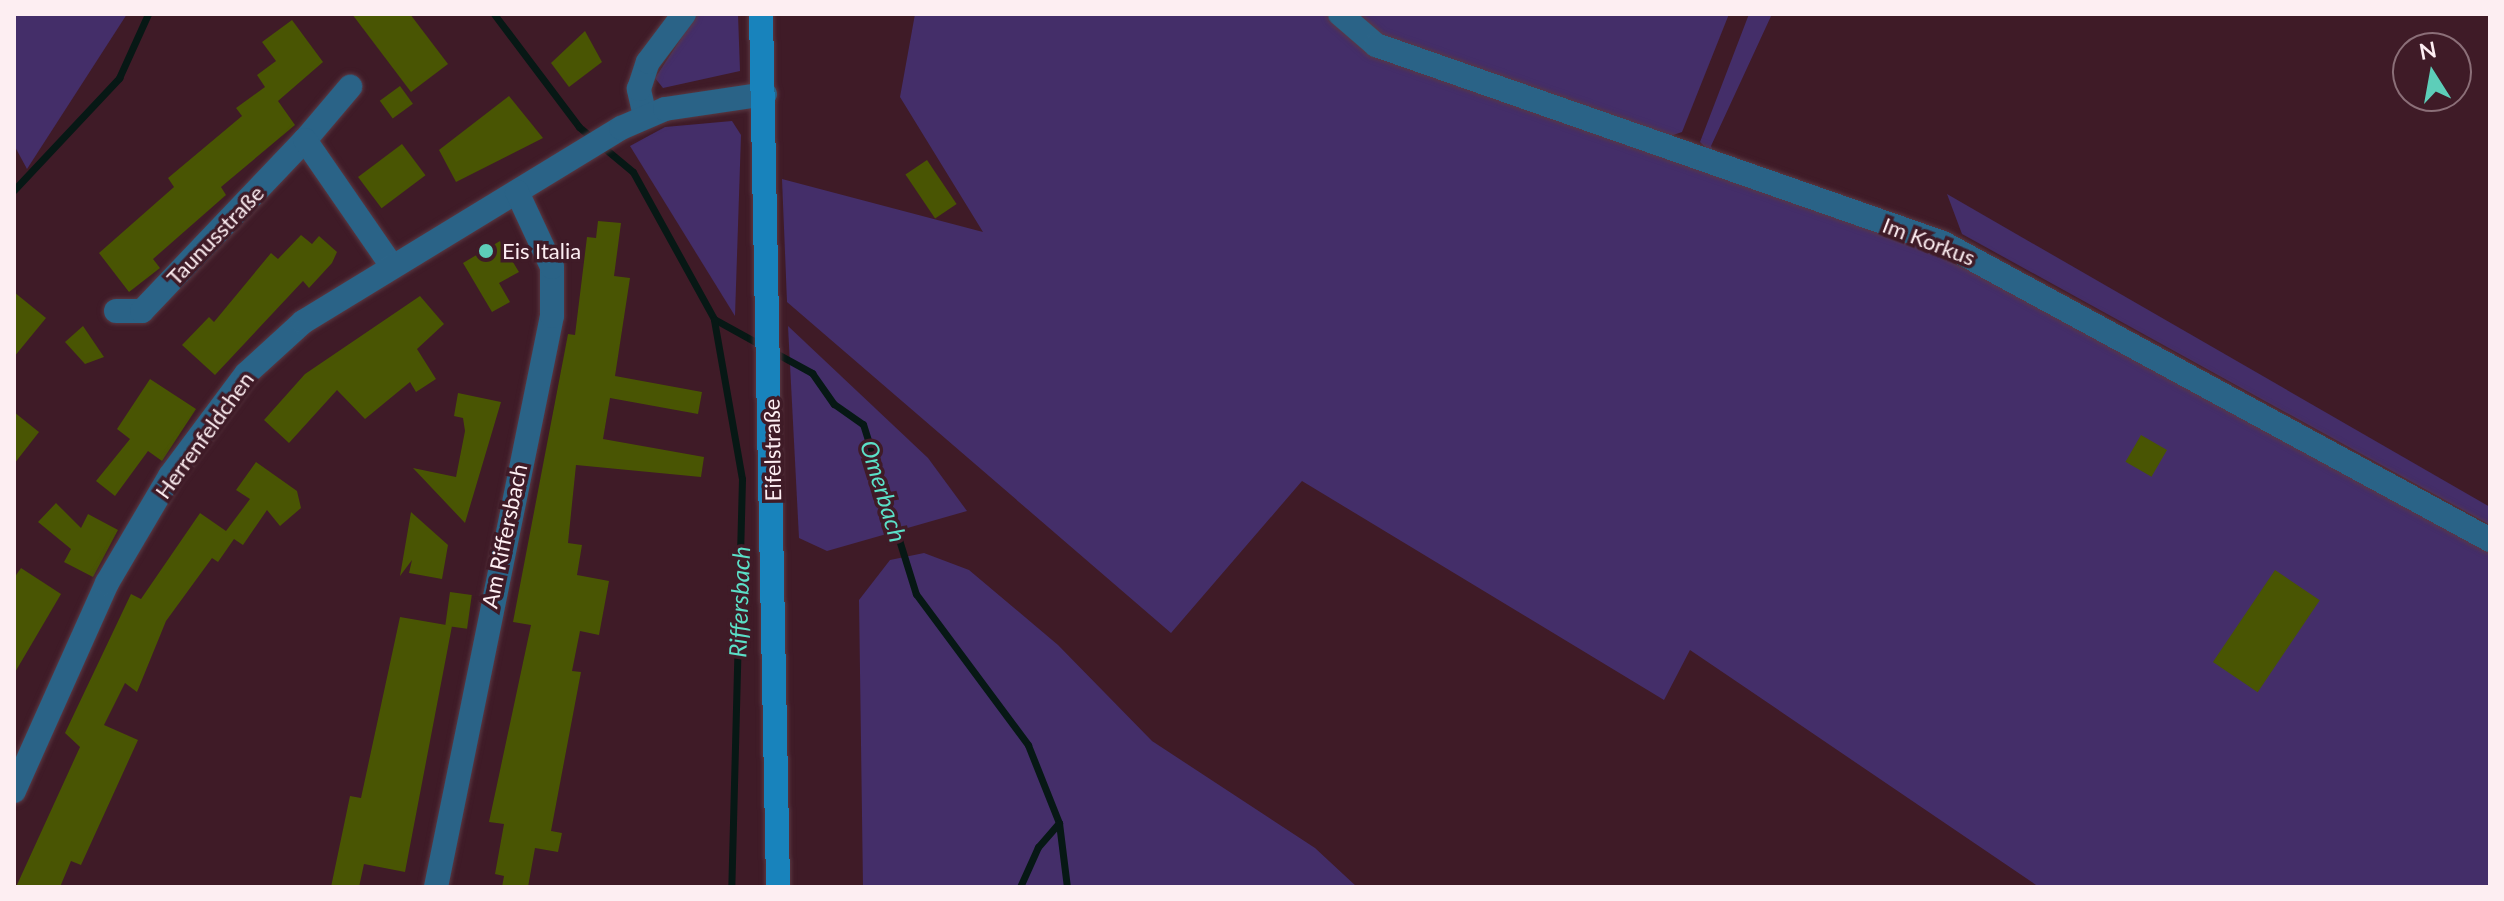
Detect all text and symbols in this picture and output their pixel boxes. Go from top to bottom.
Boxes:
north arrow [2392,32,2472,112]
text: N [2417,35,2439,65]
street label: Taunusstraße [161,180,269,290]
street label: Im Korkus [1879,211,1979,271]
place label: Eis Italia [502,238,581,264]
marker: Eis Italia [477,242,495,260]
street label: Herrenfeldchen [149,366,259,504]
street label: Eifelstraße [758,398,786,502]
water label: Omerbach [855,437,913,545]
street label: Am Riffersbach [476,461,532,611]
water label: Riffersbach [723,546,755,658]

